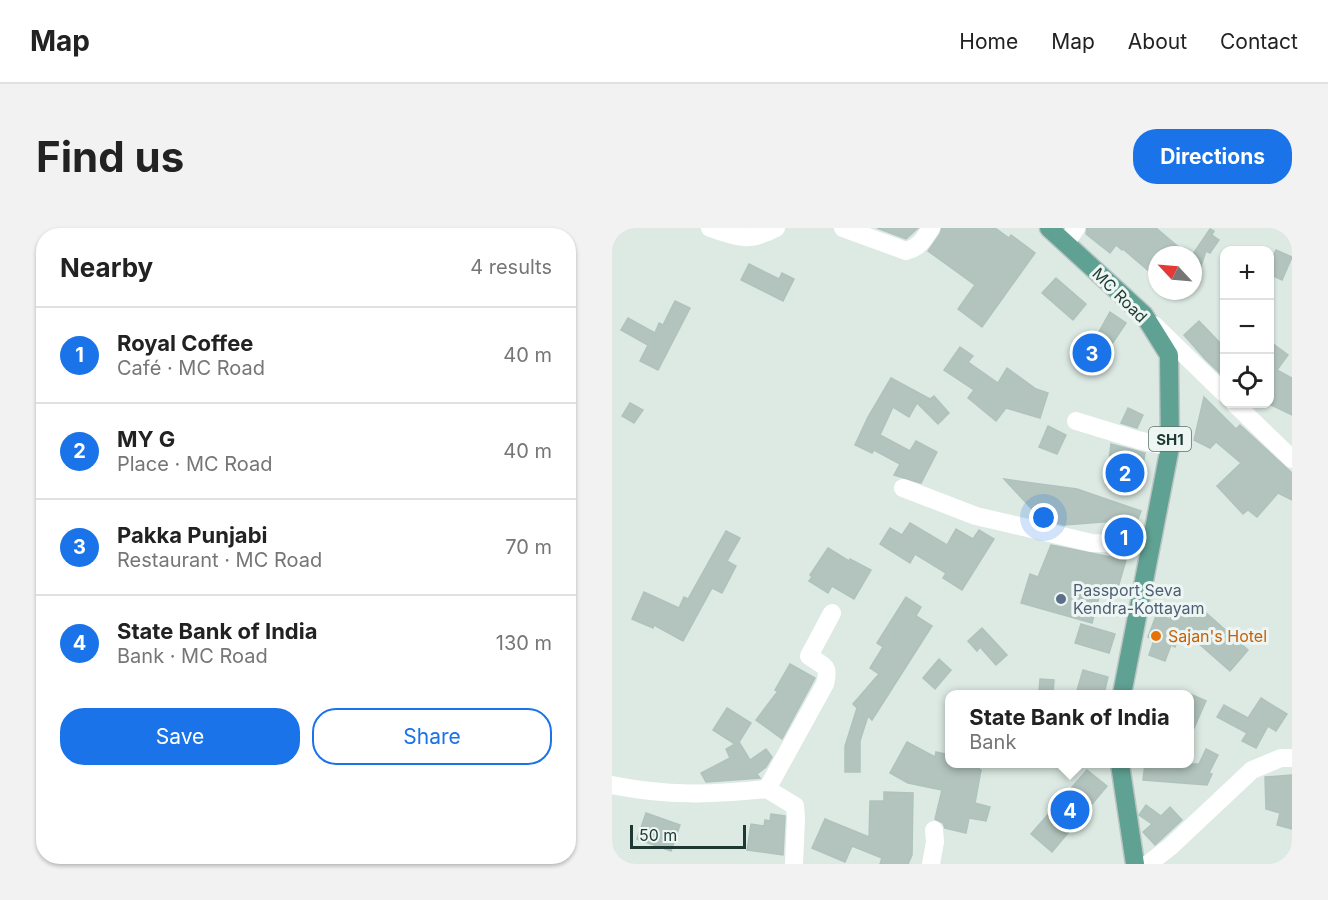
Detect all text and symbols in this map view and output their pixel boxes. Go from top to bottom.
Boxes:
text: Map [30,24,90,58]
text: Home [959,29,1018,54]
text: Map [1051,29,1095,54]
text: About [1128,29,1187,54]
text: Contact [1220,29,1298,54]
button: Directions [1133,129,1292,184]
text: Find us [36,131,184,182]
north arrow [1148,246,1202,300]
map controls [1220,246,1274,408]
button: + [1220,246,1274,300]
text: Nearby [60,252,153,283]
text: 4 results [470,255,552,279]
street label: MC Road [1088,263,1152,327]
button: − [1220,300,1274,354]
text: Royal Coffee [117,330,253,356]
pin: 3 [1072,330,1112,376]
text: 1 [75,343,84,367]
text: 40 m [503,343,552,367]
button: locate [1220,354,1274,408]
text: Café · MC Road [117,356,265,380]
text: MY G [117,426,175,452]
road number: SH1 [1149,427,1191,451]
text: 2 [73,439,86,463]
text: 40 m [503,439,552,463]
pin: 2 [1106,450,1144,496]
text: Place · MC Road [117,452,273,476]
your location [1029,503,1058,532]
pin: 1 [1104,514,1144,560]
text: Pakka Punjabi [117,522,267,548]
text: 3 [73,535,86,559]
text: 70 m [505,535,552,559]
text: Restaurant · MC Road [117,548,322,572]
place label: Passport Seva Kendra-Kottayam [1073,580,1205,618]
marker: Passport Seva Kendra-Kottayam [1054,592,1068,606]
text: State Bank of India [117,618,317,644]
place label: Sajan's Hotel [1168,626,1267,646]
marker: Sajan's Hotel [1149,629,1163,643]
text: 4 [73,631,86,655]
text: 130 m [496,631,552,655]
text: Bank · MC Road [117,644,268,668]
popup [945,690,1194,768]
text: State Bank of India [969,704,1170,730]
button: Save [60,708,300,765]
button: Share [312,708,552,765]
text: Bank [969,730,1016,754]
pin: 4 [1050,788,1090,832]
scale bar [630,822,746,850]
text: 50 m [639,825,677,845]

